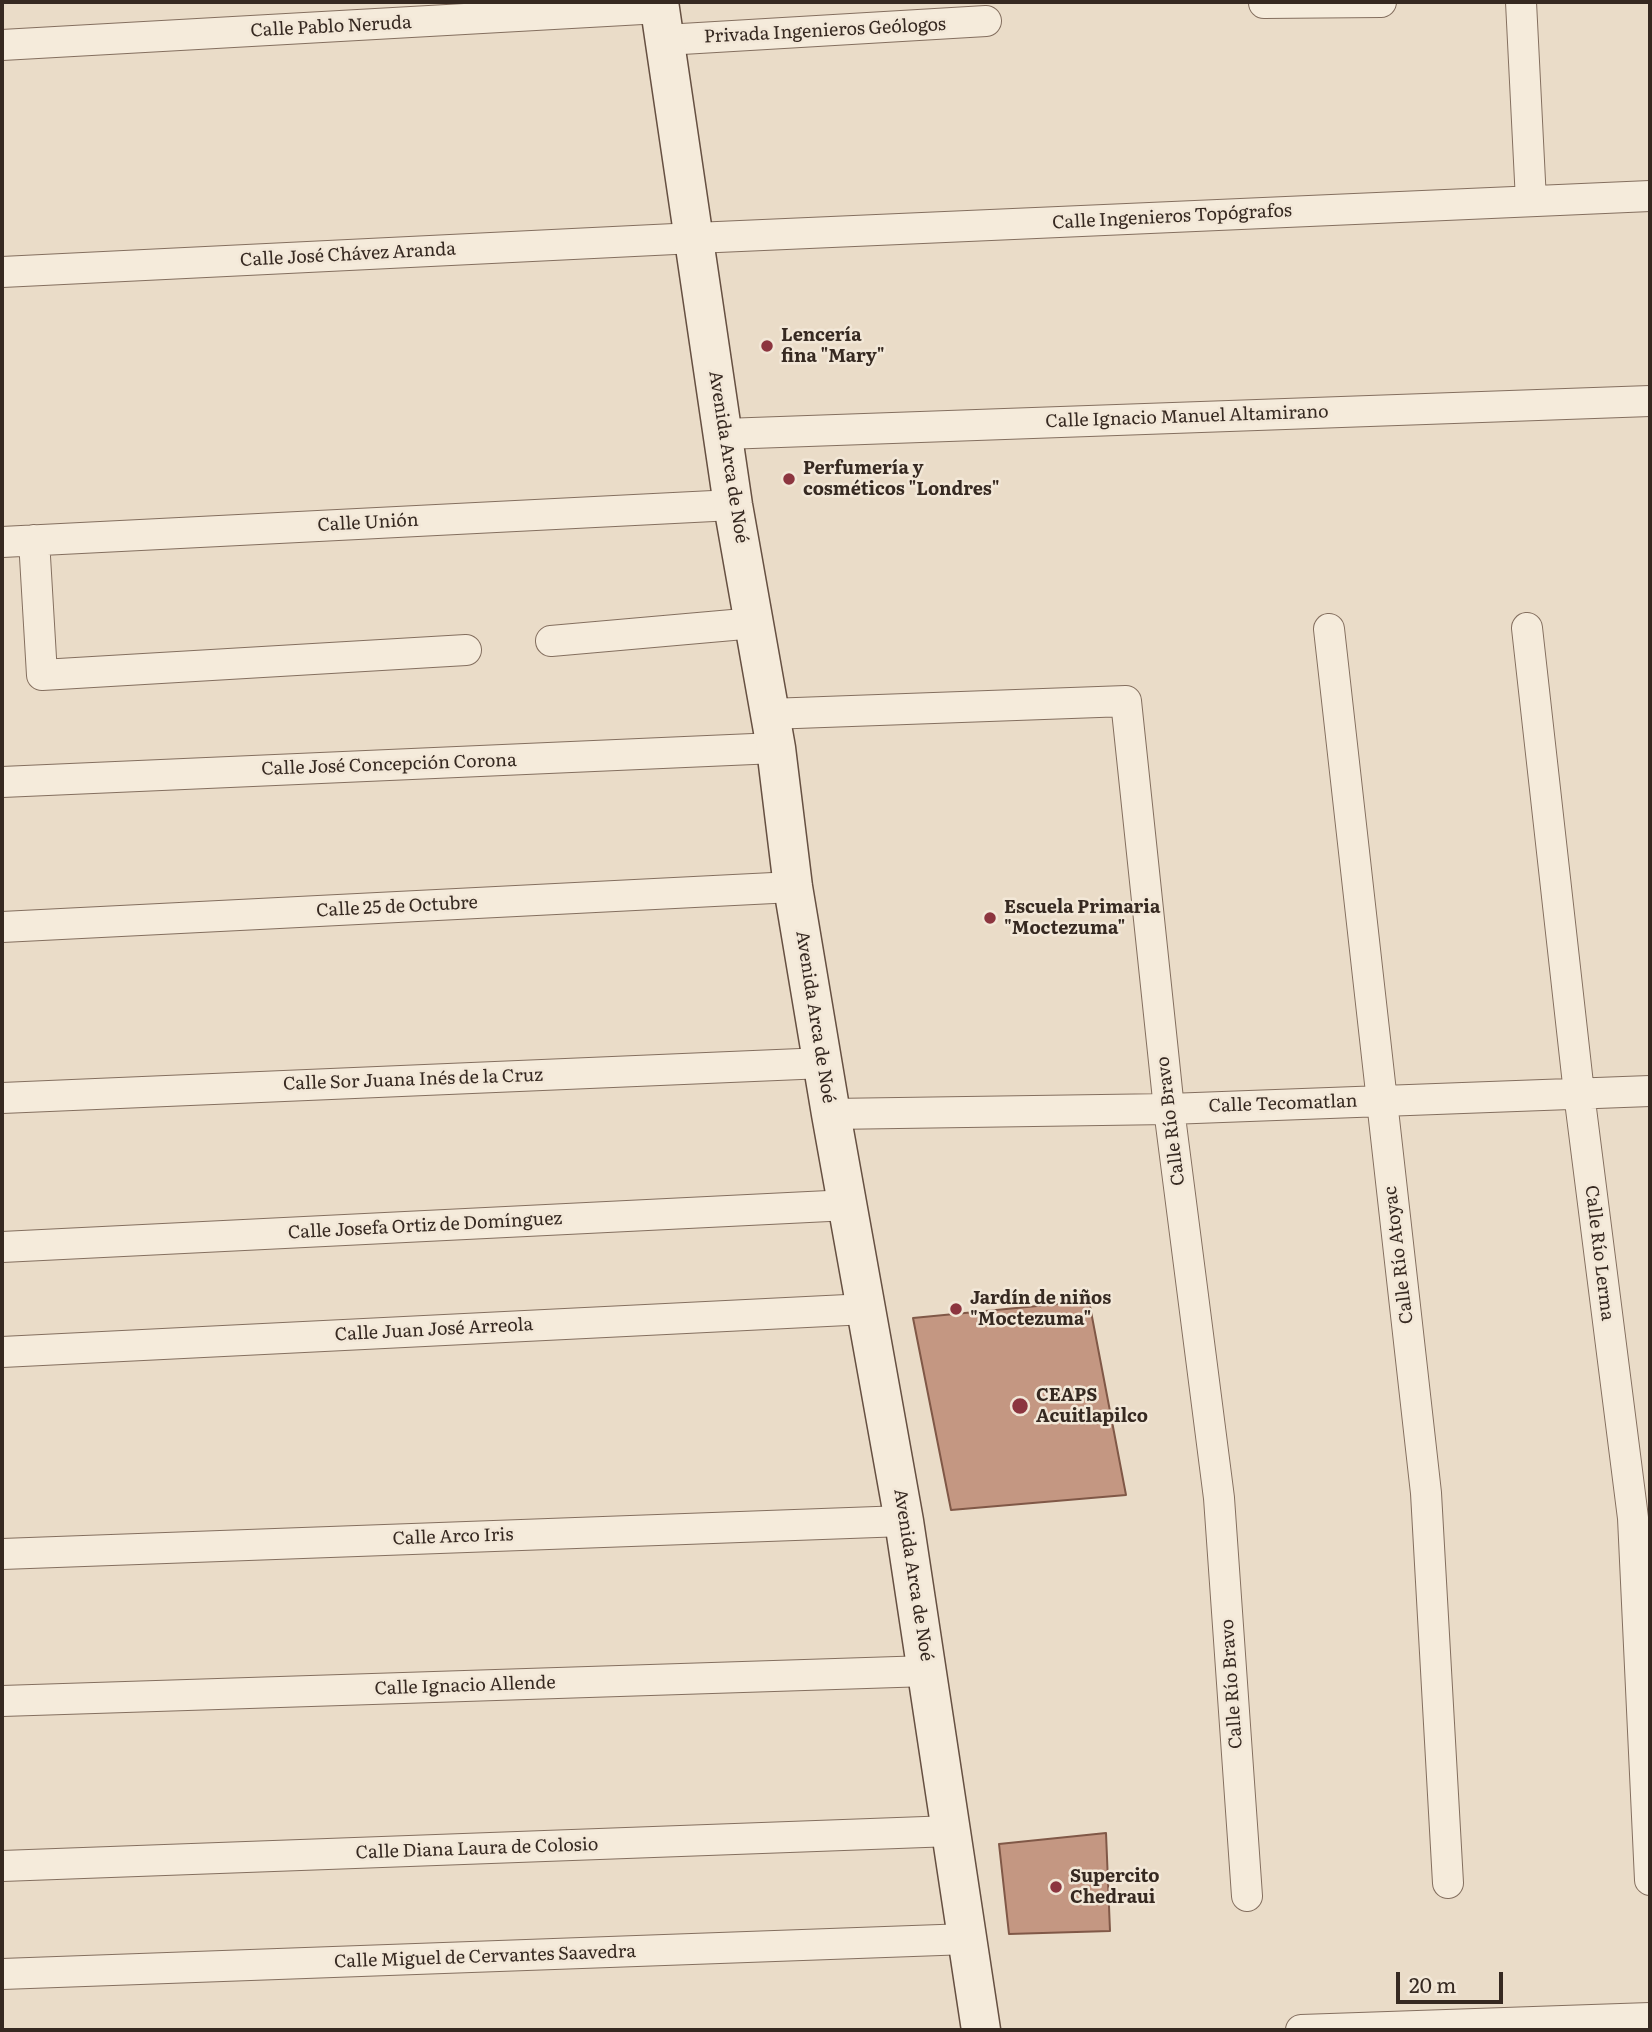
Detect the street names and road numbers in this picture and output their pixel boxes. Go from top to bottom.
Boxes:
street label: Calle Pablo Neruda [250,12,412,42]
street label: Privada Ingenieros Geólogos [703,14,947,48]
street label: Calle Ingenieros Topógrafos [1052,200,1292,234]
street label: Calle José Chávez Aranda [240,239,456,271]
street label: Avenida Arca de Noé [704,369,752,545]
street label: Calle Ignacio Manuel Altamirano [1045,401,1329,433]
street label: Calle Unión [317,510,419,536]
street label: Calle José Concepción Corona [261,750,517,780]
street label: Calle 25 de Octubre [316,892,478,922]
street label: Avenida Arca de Noé [791,929,839,1105]
street label: Calle Río Bravo [1152,1055,1190,1187]
street label: Calle Sor Juana Inés de la Cruz [283,1065,543,1095]
street label: Calle Tecomatlan [1208,1091,1358,1117]
street label: Calle Río Lerma [1580,1184,1618,1322]
street label: Calle Río Atoyac [1380,1185,1418,1325]
street label: Calle Josefa Ortiz de Domínguez [287,1208,563,1244]
street label: Calle Juan José Arreola [334,1314,534,1346]
street label: Avenida Arca de Noé [889,1487,937,1663]
street label: Calle Arco Iris [392,1524,514,1550]
street label: Calle Río Bravo [1217,1618,1247,1750]
street label: Calle Ignacio Allende [374,1672,556,1700]
street label: Calle Diana Laura de Colosio [355,1834,599,1864]
street label: Calle Miguel de Cervantes Saavedra [334,1941,636,1973]

